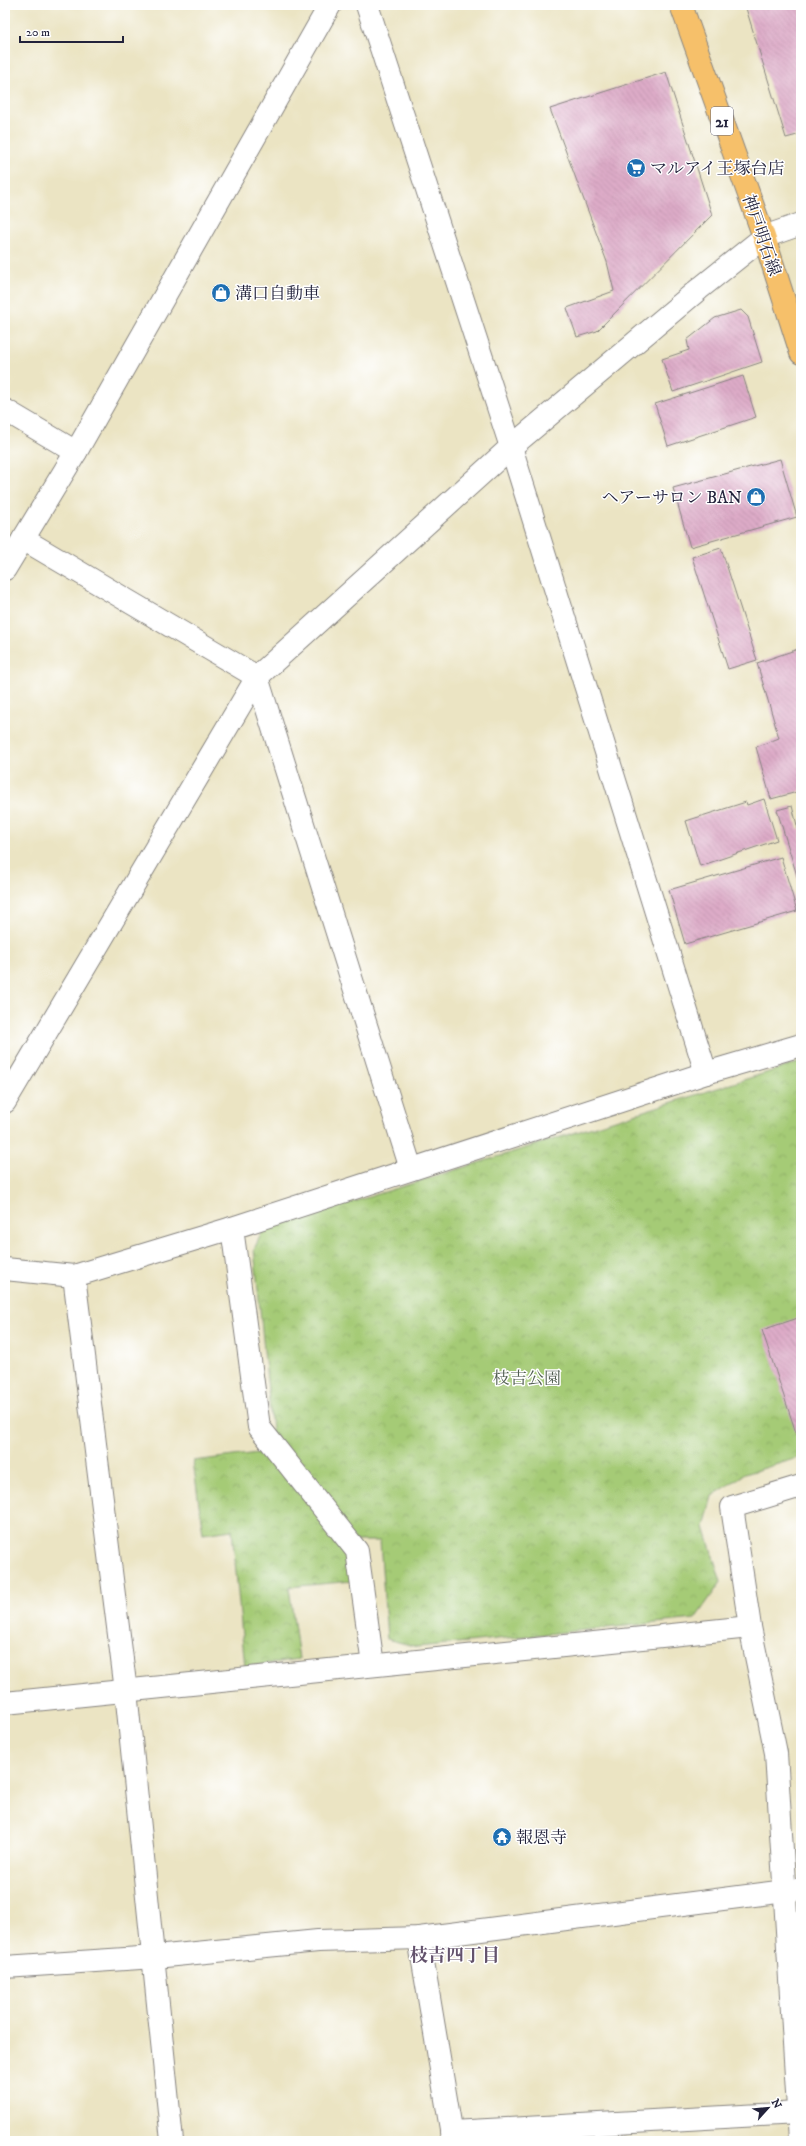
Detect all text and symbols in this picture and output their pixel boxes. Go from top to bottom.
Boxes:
scale bar [20,18,123,44]
text: 20 m [26,25,50,40]
road number: 21 [711,107,733,135]
supermarket icon: マルアイ王塚台店 [625,157,647,179]
place label: マルアイ王塚台店 [650,158,784,180]
street label: 神戸明石線 [737,192,785,279]
shop icon: 溝口自動車 [210,282,232,304]
place label: 溝口自動車 [235,283,320,305]
shop icon: ヘアーサロン BAN [745,486,767,508]
place label: ヘアーサロン BAN [602,487,742,509]
park label: 枝吉公園 [493,1368,561,1390]
temple icon: 報恩寺 [491,1826,513,1848]
place label: 報恩寺 [516,1827,567,1849]
district label: 枝吉四丁目 [410,1945,500,1967]
north arrow [748,2088,788,2128]
text: N [768,2097,784,2111]

